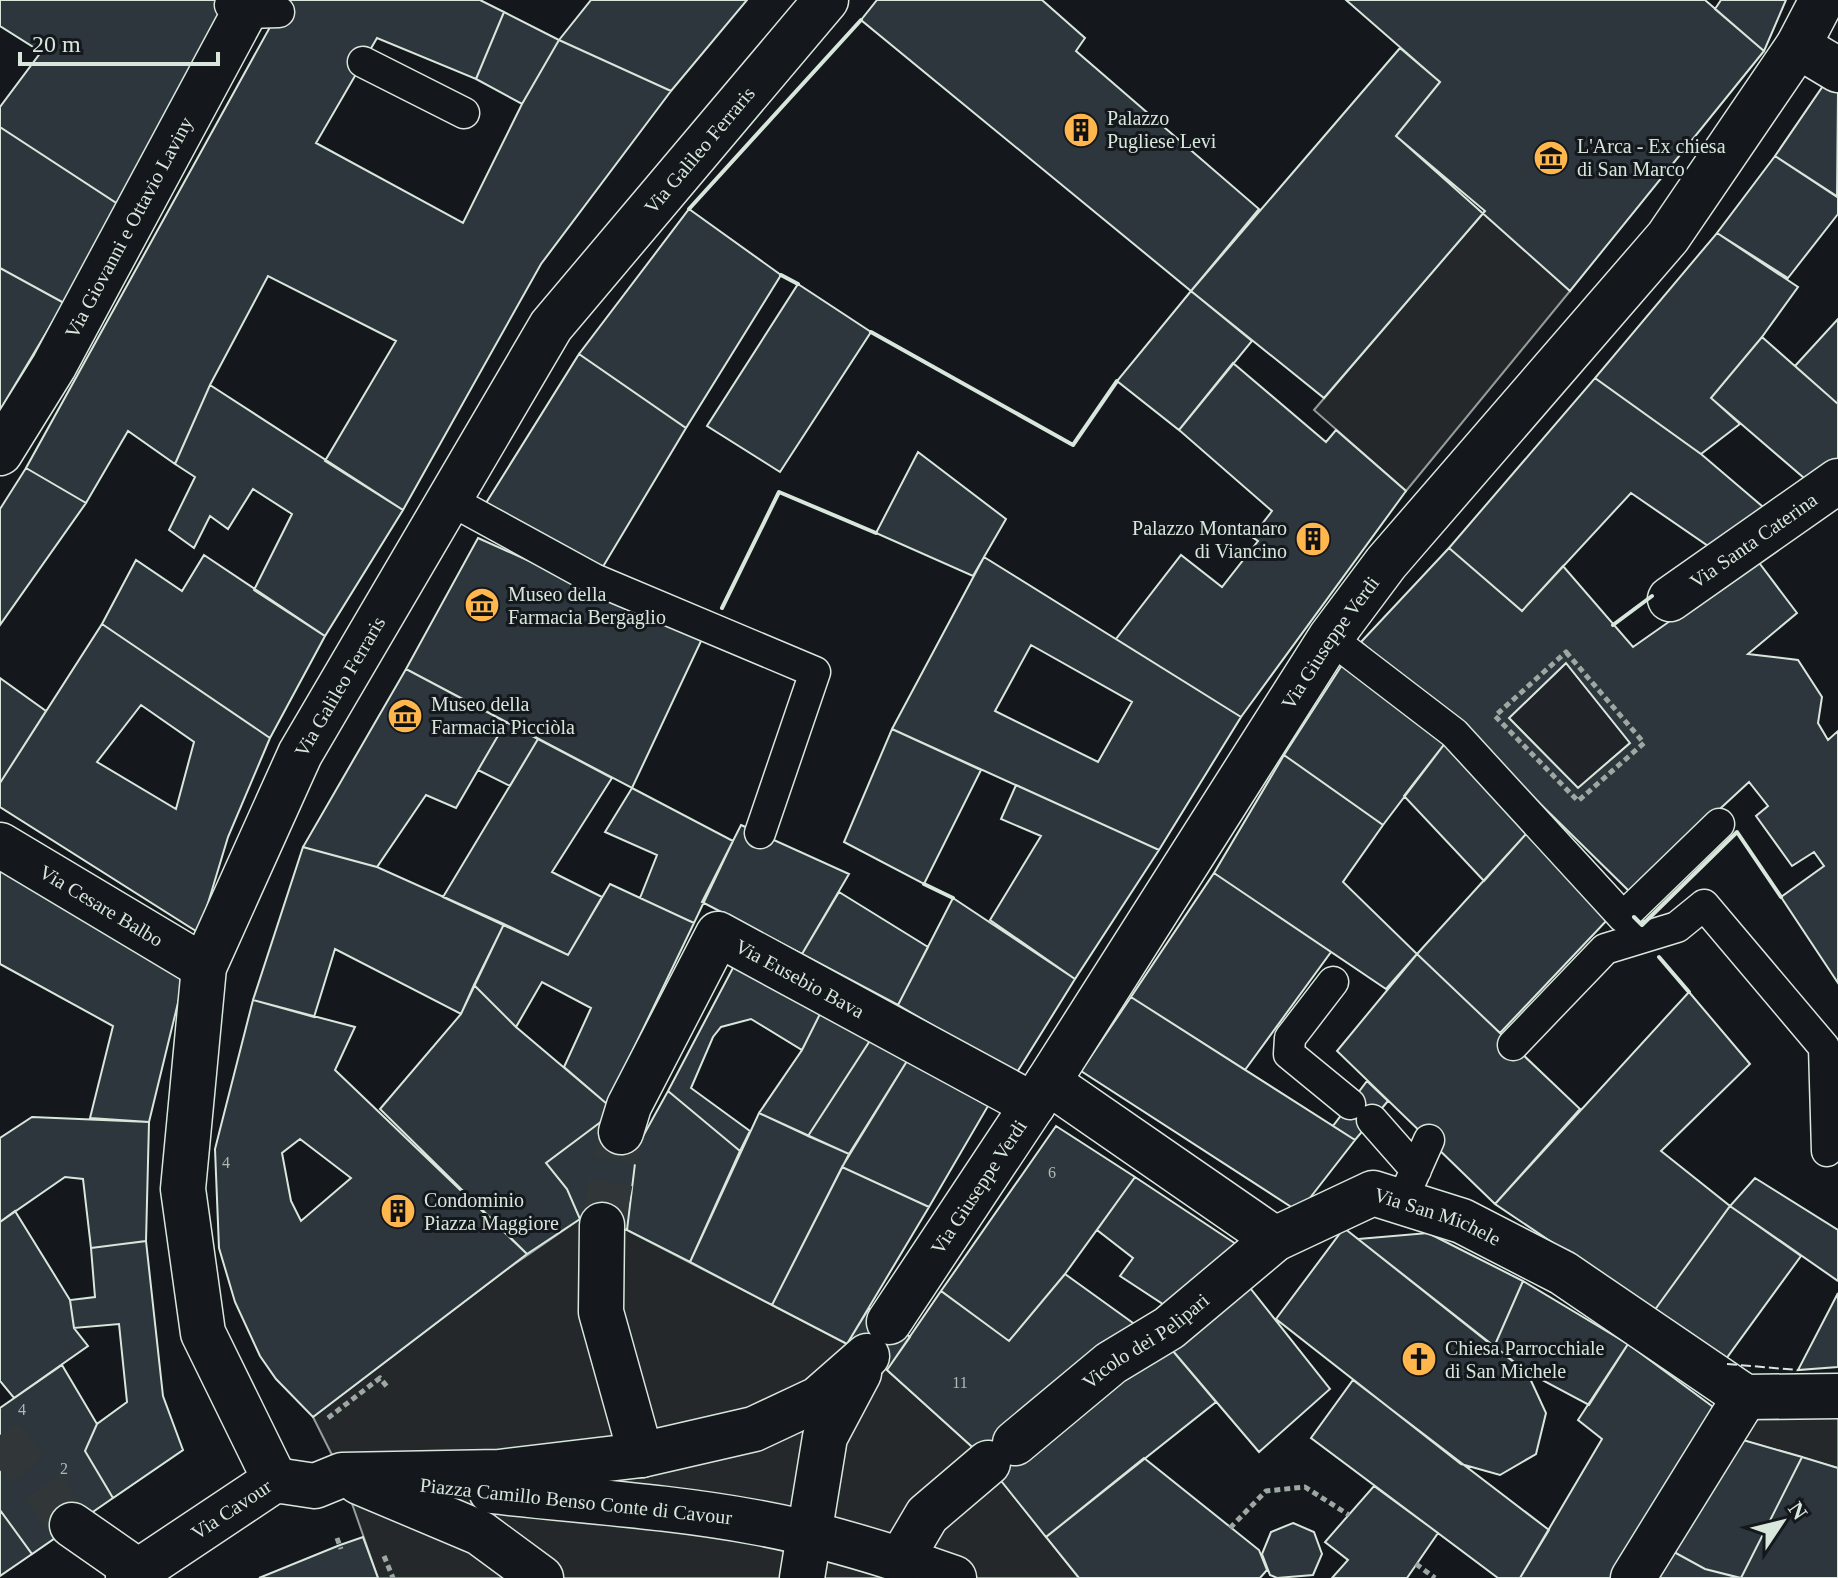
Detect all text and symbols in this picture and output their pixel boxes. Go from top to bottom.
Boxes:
scale bar [20,16,218,66]
text: 20 m [32,31,81,57]
street label: Via Galileo Ferraris [640,82,759,218]
place label: Palazzo Pugliese Levi [1107,107,1217,153]
building icon: Palazzo Pugliese Levi [1062,111,1100,149]
street label: Via Giovanni e Ottavio Laviny [60,113,198,342]
place label: L'Arca - Ex chiesa di San Marco [1577,135,1726,180]
museum icon: L'Arca - Ex chiesa di San Marco [1532,139,1570,177]
street label: Via Santa Caterina [1686,488,1821,592]
place label: Palazzo Montanaro di Viancino [1132,517,1287,562]
building icon: Palazzo Montanaro di Viancino [1294,520,1332,558]
street label: Via Giuseppe Verdi [1277,572,1384,713]
place label: Museo della Farmacia Bergaglio [508,583,666,629]
museum icon: Museo della Farmacia Bergaglio [463,586,501,624]
street label: Via Galileo Ferraris [290,612,389,761]
place label: Museo della Farmacia Picciòla [431,693,575,738]
museum icon: Museo della Farmacia Picciòla [386,697,424,735]
street label: Via Cesare Balbo [36,860,167,951]
street label: Via Eusebio Bava [732,935,868,1022]
street label: Via Giuseppe Verdi [926,1115,1031,1258]
house number: 4 [222,1154,230,1171]
house number: 6 [1048,1164,1056,1181]
street label: Via San Michele [1372,1183,1504,1250]
place label: Condominio Piazza Maggiore [424,1189,559,1235]
building icon: Condominio Piazza Maggiore [379,1192,417,1230]
street label: Vicolo dei Pelipari [1078,1288,1213,1393]
place label: Chiesa Parrocchiale di San Michele [1445,1337,1604,1382]
church icon: Chiesa Parrocchiale di San Michele [1400,1340,1438,1378]
house number: 11 [952,1374,968,1391]
house number: 4 [18,1401,26,1418]
house number: 2 [60,1460,68,1477]
street label: Via Cavour [187,1474,276,1544]
street label: Piazza Camillo Benso Conte di Cavour [419,1474,734,1528]
north arrow [1742,1482,1822,1562]
text: N [1783,1497,1813,1525]

